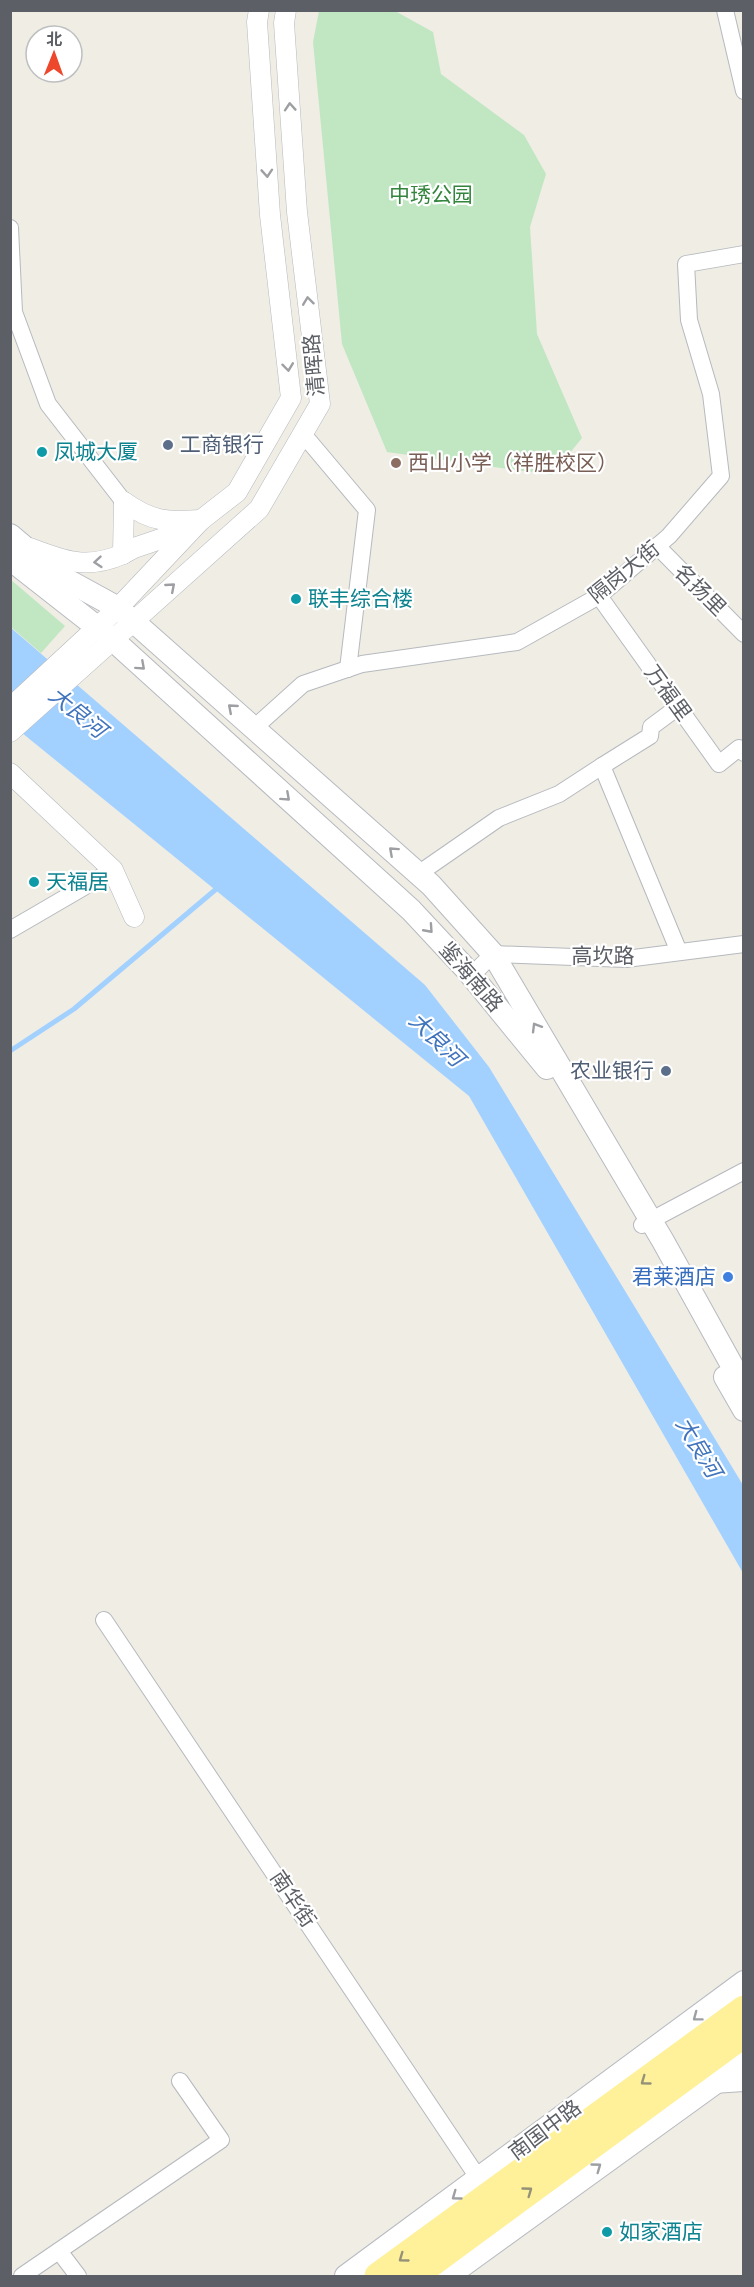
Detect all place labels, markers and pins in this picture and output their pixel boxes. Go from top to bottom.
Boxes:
place label: 工商银行 [180,432,264,457]
marker: 工商银行 [161,438,175,452]
place label: 凤城大厦 [54,439,138,464]
marker: 凤城大厦 [35,445,49,459]
place label: 西山小学（祥胜校区） [408,450,618,475]
marker: 西山小学（祥胜校区） [389,456,403,470]
place label: 联丰综合楼 [308,586,413,611]
marker: 联丰综合楼 [289,592,303,606]
place label: 天福居 [46,869,109,894]
marker: 天福居 [27,875,41,889]
place label: 农业银行 [570,1058,654,1083]
marker: 农业银行 [659,1064,673,1078]
place label: 君莱酒店 [632,1264,716,1289]
marker: 君莱酒店 [721,1270,735,1284]
place label: 如家酒店 [619,2219,703,2244]
marker: 如家酒店 [600,2225,614,2239]

